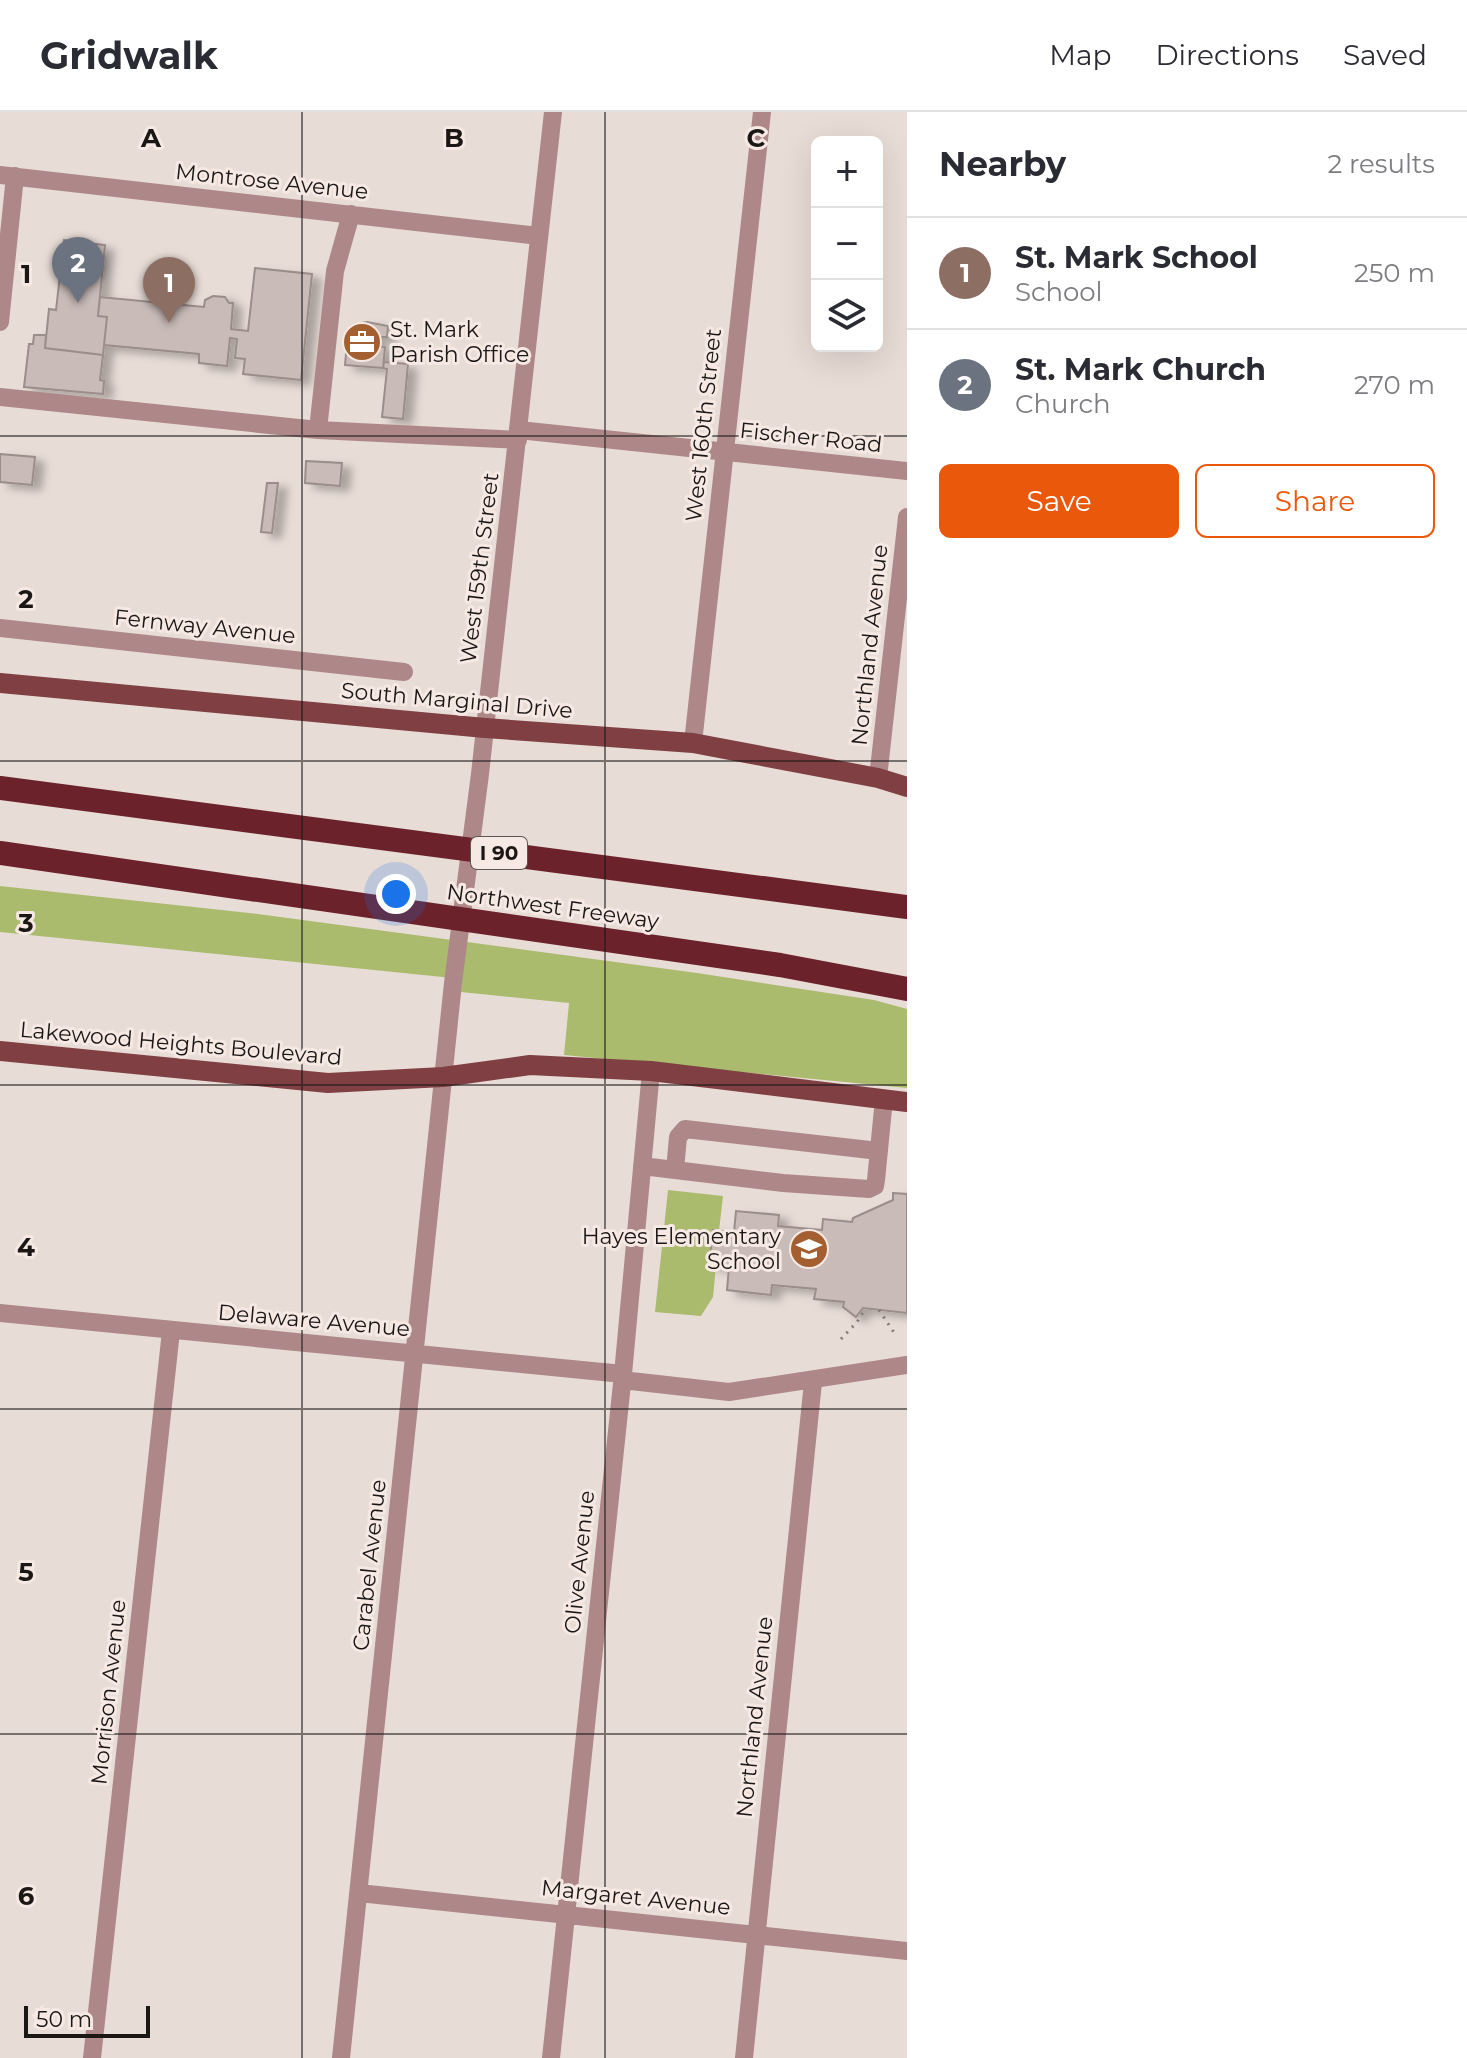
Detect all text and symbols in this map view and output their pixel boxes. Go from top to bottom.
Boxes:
text: Gridwalk [40,32,218,79]
text: Map [1049,38,1111,72]
text: Directions [1155,38,1299,72]
text: Saved [1343,38,1427,72]
text: A [140,122,162,154]
text: B [444,122,464,154]
text: C [747,122,766,154]
map controls [811,136,883,352]
button: + [811,136,883,208]
text: Nearby [939,143,1066,185]
text: 2 results [1327,148,1435,180]
street label: Montrose Avenue [174,158,370,205]
button: − [811,208,883,280]
pin: 2 [52,237,104,303]
text: St. Mark School [1015,239,1258,276]
pin: 1 [143,257,195,323]
text: 1 [960,257,970,289]
text: 250 m [1354,257,1435,289]
text: 1 [21,258,31,290]
text: School [1015,276,1103,308]
button: layers [811,280,883,352]
place label: St. Mark Parish Office [390,316,529,368]
office icon: St. Mark Parish Office [341,321,383,363]
street label: West 160th Street [680,327,727,523]
text: St. Mark Church [1015,351,1266,388]
text: 2 [957,369,973,401]
text: 270 m [1354,369,1435,401]
text: Church [1015,388,1111,420]
street label: Fischer Road [738,417,884,458]
button: Save [939,464,1179,538]
button: Share [1195,464,1435,538]
street label: West 159th Street [454,471,505,665]
street label: Northland Avenue [846,543,893,747]
text: 2 [18,583,34,615]
street label: Fernway Avenue [113,604,297,649]
street label: South Marginal Drive [340,677,574,724]
road number: I 90 [471,837,527,869]
your location [376,874,416,914]
street label: Northwest Freeway [445,878,661,935]
text: 3 [17,907,34,939]
street label: Lakewood Heights Boulevard [19,1016,343,1071]
place label: Hayes Elementary School [582,1223,781,1275]
school or university icon: Hayes Elementary School [788,1228,830,1270]
text: 4 [17,1231,35,1263]
street label: Delaware Avenue [217,1299,411,1342]
street label: Carabel Avenue [347,1478,392,1652]
street label: Olive Avenue [559,1489,600,1635]
text: 5 [18,1556,34,1588]
street label: Morrison Avenue [85,1598,132,1786]
street label: Northland Avenue [731,1615,778,1819]
street label: Margaret Avenue [540,1874,732,1921]
text: 6 [18,1880,35,1912]
scale bar [24,2002,150,2038]
text: 50 m [36,2006,92,2033]

